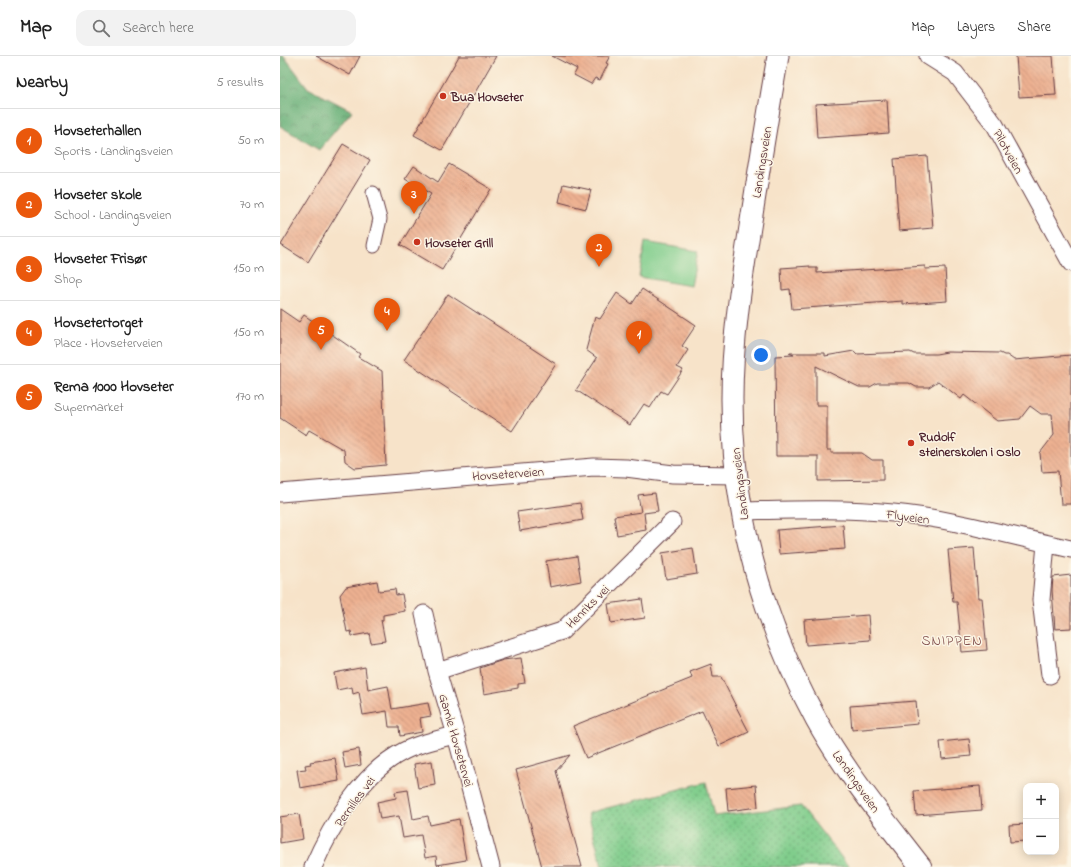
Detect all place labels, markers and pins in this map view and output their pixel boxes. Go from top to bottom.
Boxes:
place label: Bua Hovseter [450,88,524,107]
marker: Bua Hovseter [438,91,448,101]
pin: 3 [401,181,427,214]
place label: Hovseter Grill [425,234,493,253]
pin: 2 [586,234,612,267]
marker: Hovseter Grill [412,237,422,247]
pin: 4 [374,298,400,331]
pin: 5 [308,317,334,350]
pin: 1 [626,321,652,354]
place label: Rudolf steinerskolen i Oslo [918,428,1021,462]
marker: Rudolf steinerskolen i Oslo [906,438,916,448]

